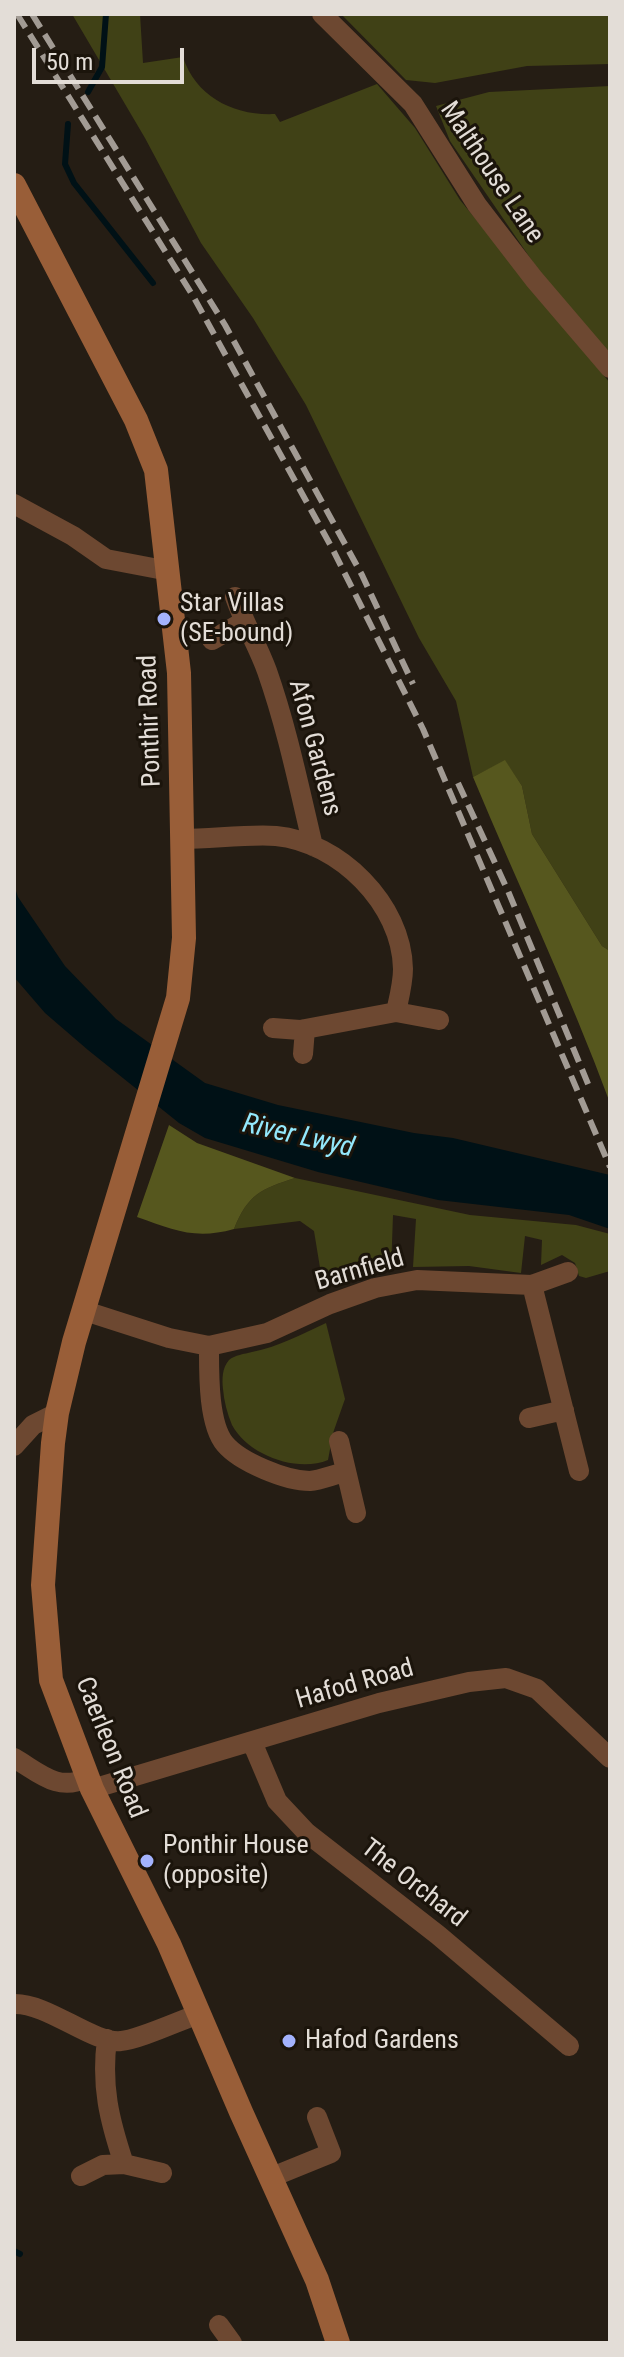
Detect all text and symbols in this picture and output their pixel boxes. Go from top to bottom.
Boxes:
scale bar [36,32,188,82]
text: 50 m [46,48,93,76]
street label: Malthouse Lane [432,96,550,250]
place label: Star Villas (SE-bound) [180,588,293,650]
marker: Star Villas (SE-bound) [155,610,173,628]
street label: Ponthir Road [133,654,169,788]
street label: Afon Gardens [281,676,347,820]
water label: River Lwyd [239,1108,357,1166]
street label: Barnfield [312,1243,408,1299]
street label: Hafod Road [293,1653,417,1717]
street label: Caerleon Road [68,1673,152,1823]
place label: Ponthir House (opposite) [163,1830,309,1892]
street label: The Orchard [354,1833,472,1935]
marker: Ponthir House (opposite) [138,1852,156,1870]
place label: Hafod Gardens [305,2025,459,2057]
marker: Hafod Gardens [280,2032,298,2050]

